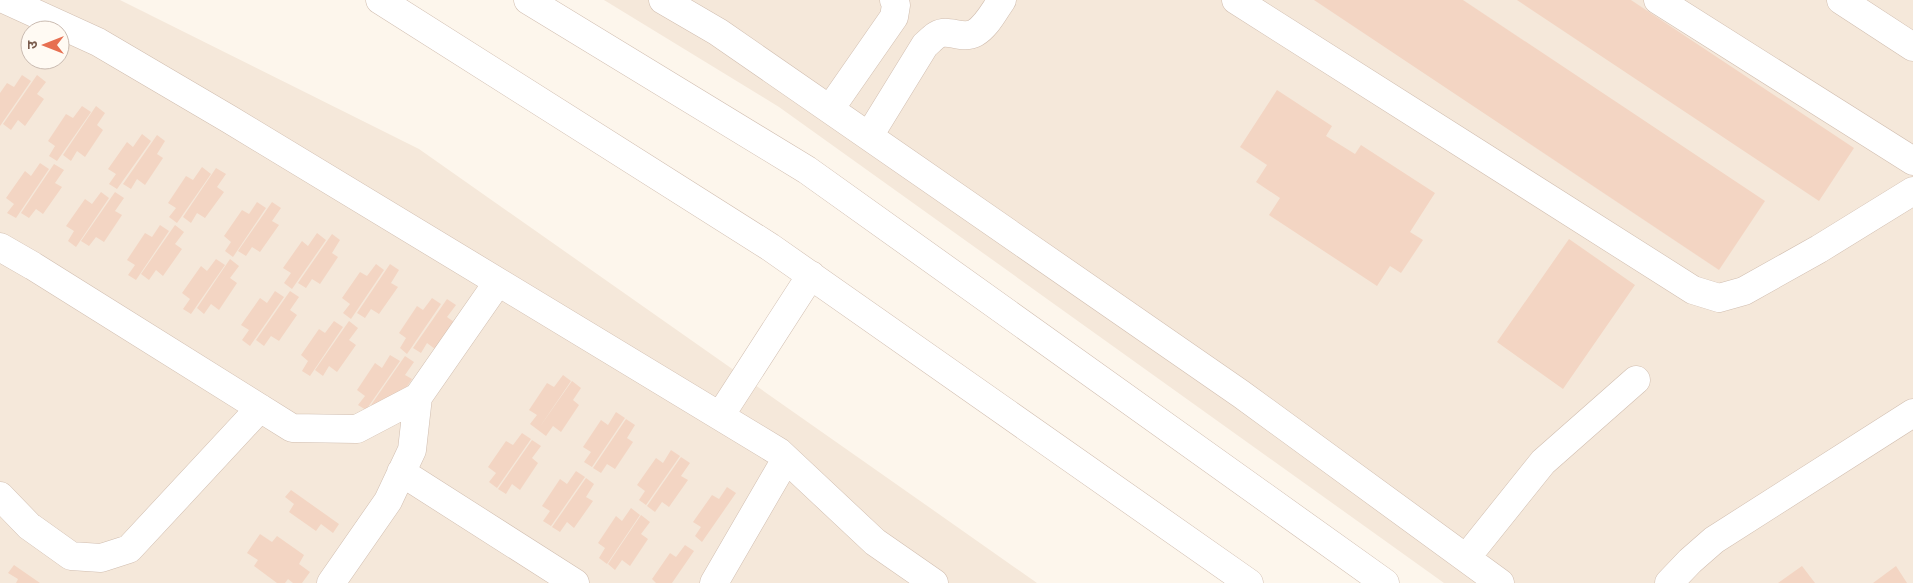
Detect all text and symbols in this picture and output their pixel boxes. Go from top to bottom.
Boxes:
north arrow [20,20,70,70]
text: उ [24,40,40,49]

